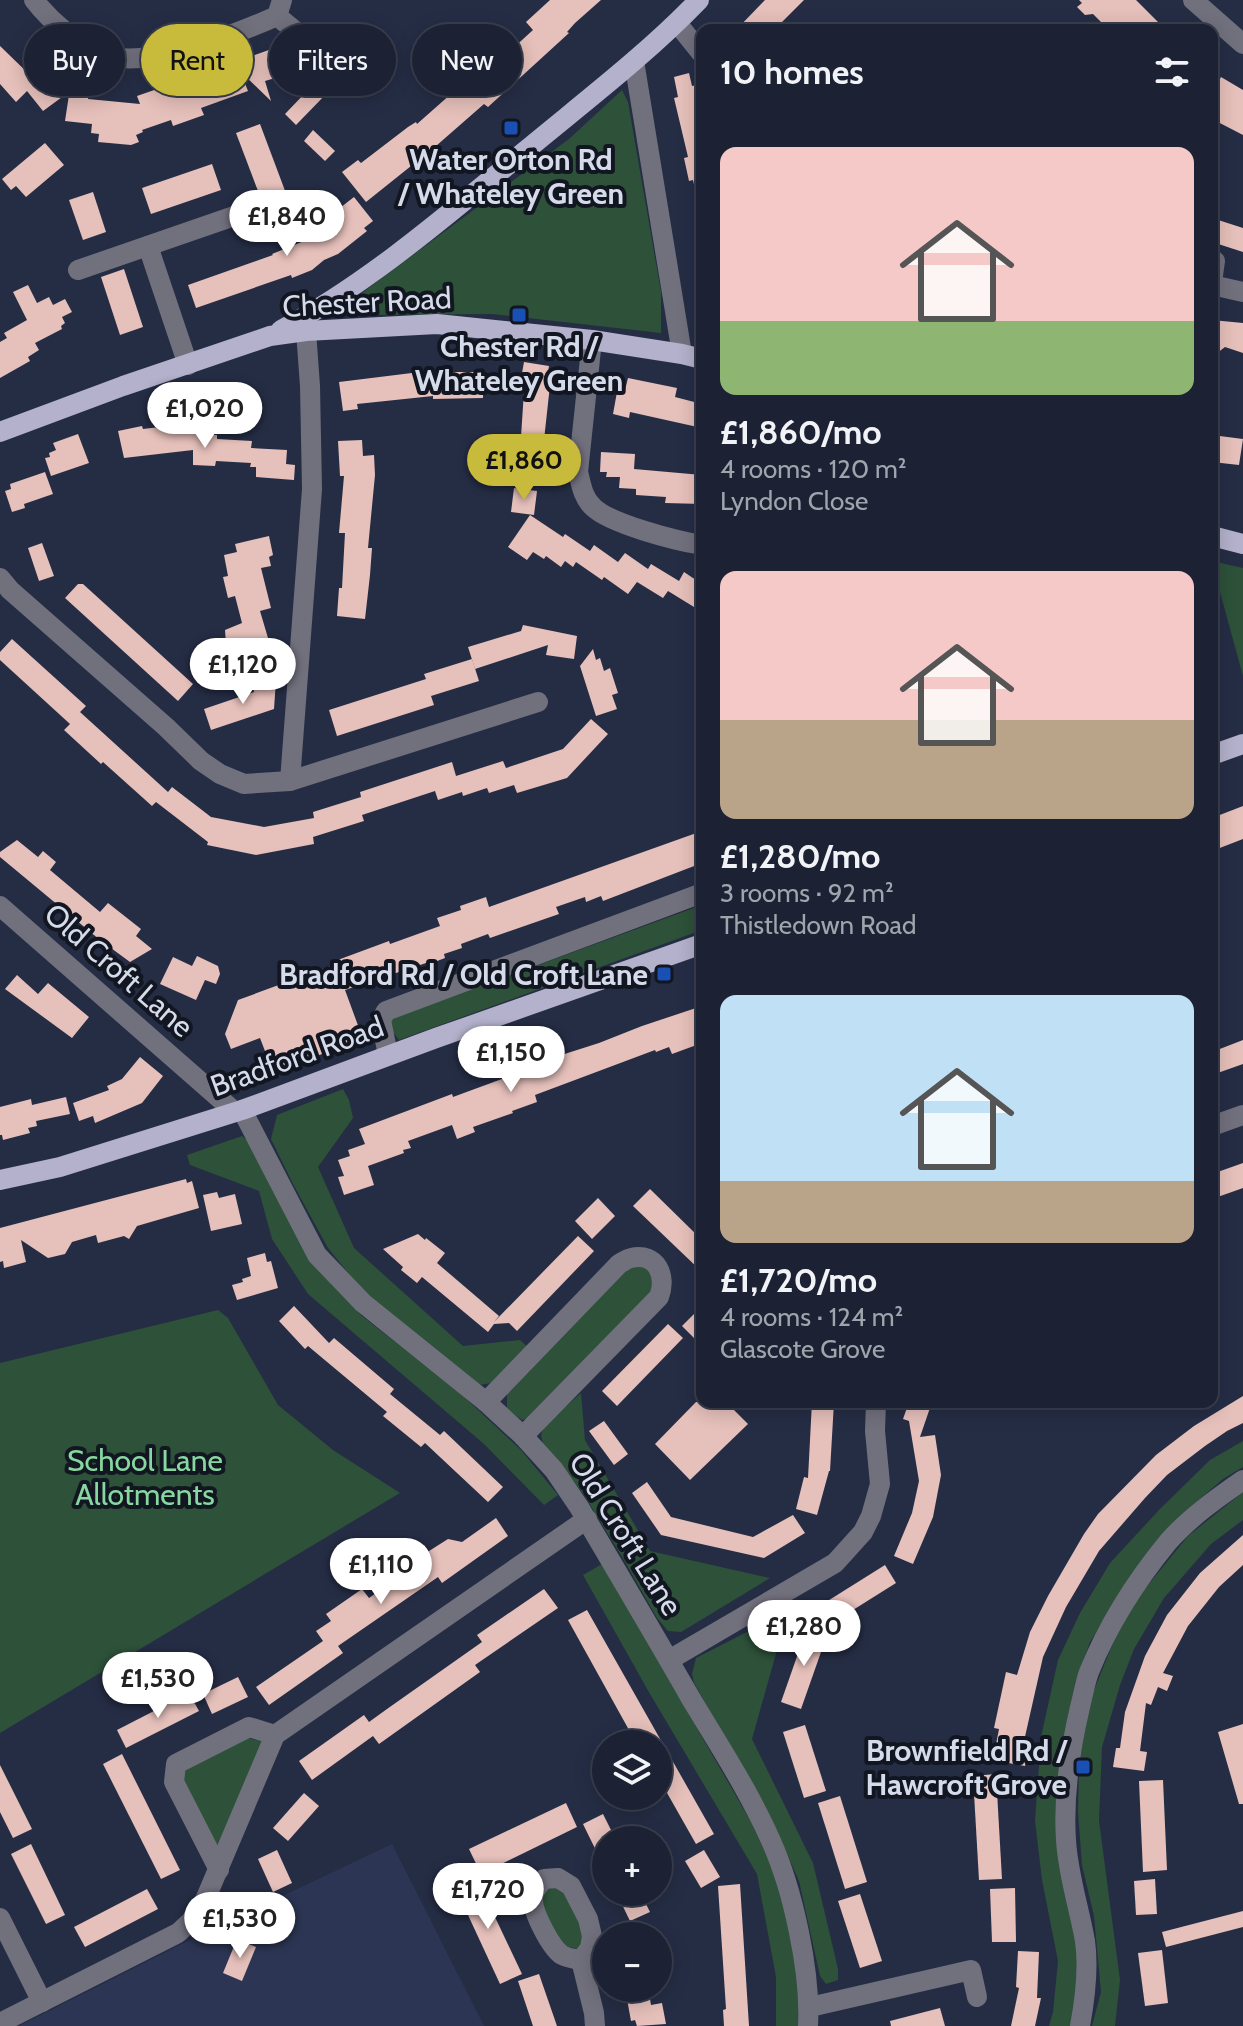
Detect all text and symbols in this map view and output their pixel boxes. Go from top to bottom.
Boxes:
chip: Buy [24,24,125,96]
chip: Rent [141,24,253,96]
chip: Filters [269,24,396,96]
chip: New [412,24,522,96]
icon: filters [1150,50,1194,94]
text: 10 homes [720,51,864,93]
marker: Water Orton Rd / Whateley Green [502,119,520,137]
place label: Water Orton Rd / Whateley Green [397,141,624,212]
pin: £1,840 [222,190,352,258]
icon: home [885,199,1029,343]
text: £1,840 [247,200,327,232]
street label: Chester Road [282,279,452,325]
marker: Chester Rd / Whateley Green [510,306,528,324]
place label: Chester Rd / Whateley Green [415,328,623,399]
pin: £1,020 [140,382,270,450]
text: £1,020 [165,392,245,424]
text: £1,860/mo [720,411,882,453]
pin: £1,860 [459,434,589,502]
text: £1,860 [485,444,563,476]
text: 4 rooms · 120 m² [720,453,906,485]
text: Lyndon Close [720,485,868,517]
icon: home [885,623,1029,767]
pin: £1,120 [178,638,308,706]
text: £1,120 [208,648,278,680]
text: £1,280/mo [720,835,880,877]
text: 3 rooms · 92 m² [720,877,894,909]
street label: Old Croft Lane [37,895,201,1045]
text: Thistledown Road [720,909,916,941]
place label: Bradford Rd / Old Croft Lane [279,956,648,993]
marker: Bradford Rd / Old Croft Lane [655,965,673,983]
street label: Bradford Road [205,1008,389,1104]
pin: £1,150 [446,1026,576,1094]
text: £1,150 [476,1036,546,1068]
icon: home [885,1047,1029,1191]
text: £1,720/mo [720,1259,877,1301]
text: 4 rooms · 124 m² [720,1301,903,1333]
text: Glascote Grove [720,1333,885,1365]
park label: School Lane Allotments [67,1442,223,1513]
street label: Old Croft Lane [561,1446,691,1622]
pin: £1,110 [316,1538,446,1606]
text: £1,110 [348,1548,414,1580]
pin: £1,280 [739,1600,869,1668]
text: £1,280 [766,1610,842,1642]
pin: £1,530 [93,1652,223,1720]
text: £1,530 [120,1662,196,1694]
map controls [592,1730,672,2002]
button: layers [592,1730,672,1810]
place label: Brownfield Rd / Hawcroft Grove [866,1732,1068,1803]
marker: Brownfield Rd / Hawcroft Grove [1074,1758,1092,1776]
button: + [592,1826,672,1906]
pin: £1,720 [423,1863,553,1931]
text: £1,720 [451,1873,525,1905]
pin: £1,530 [175,1892,305,1960]
text: £1,530 [202,1902,278,1934]
button: − [592,1922,672,2002]

